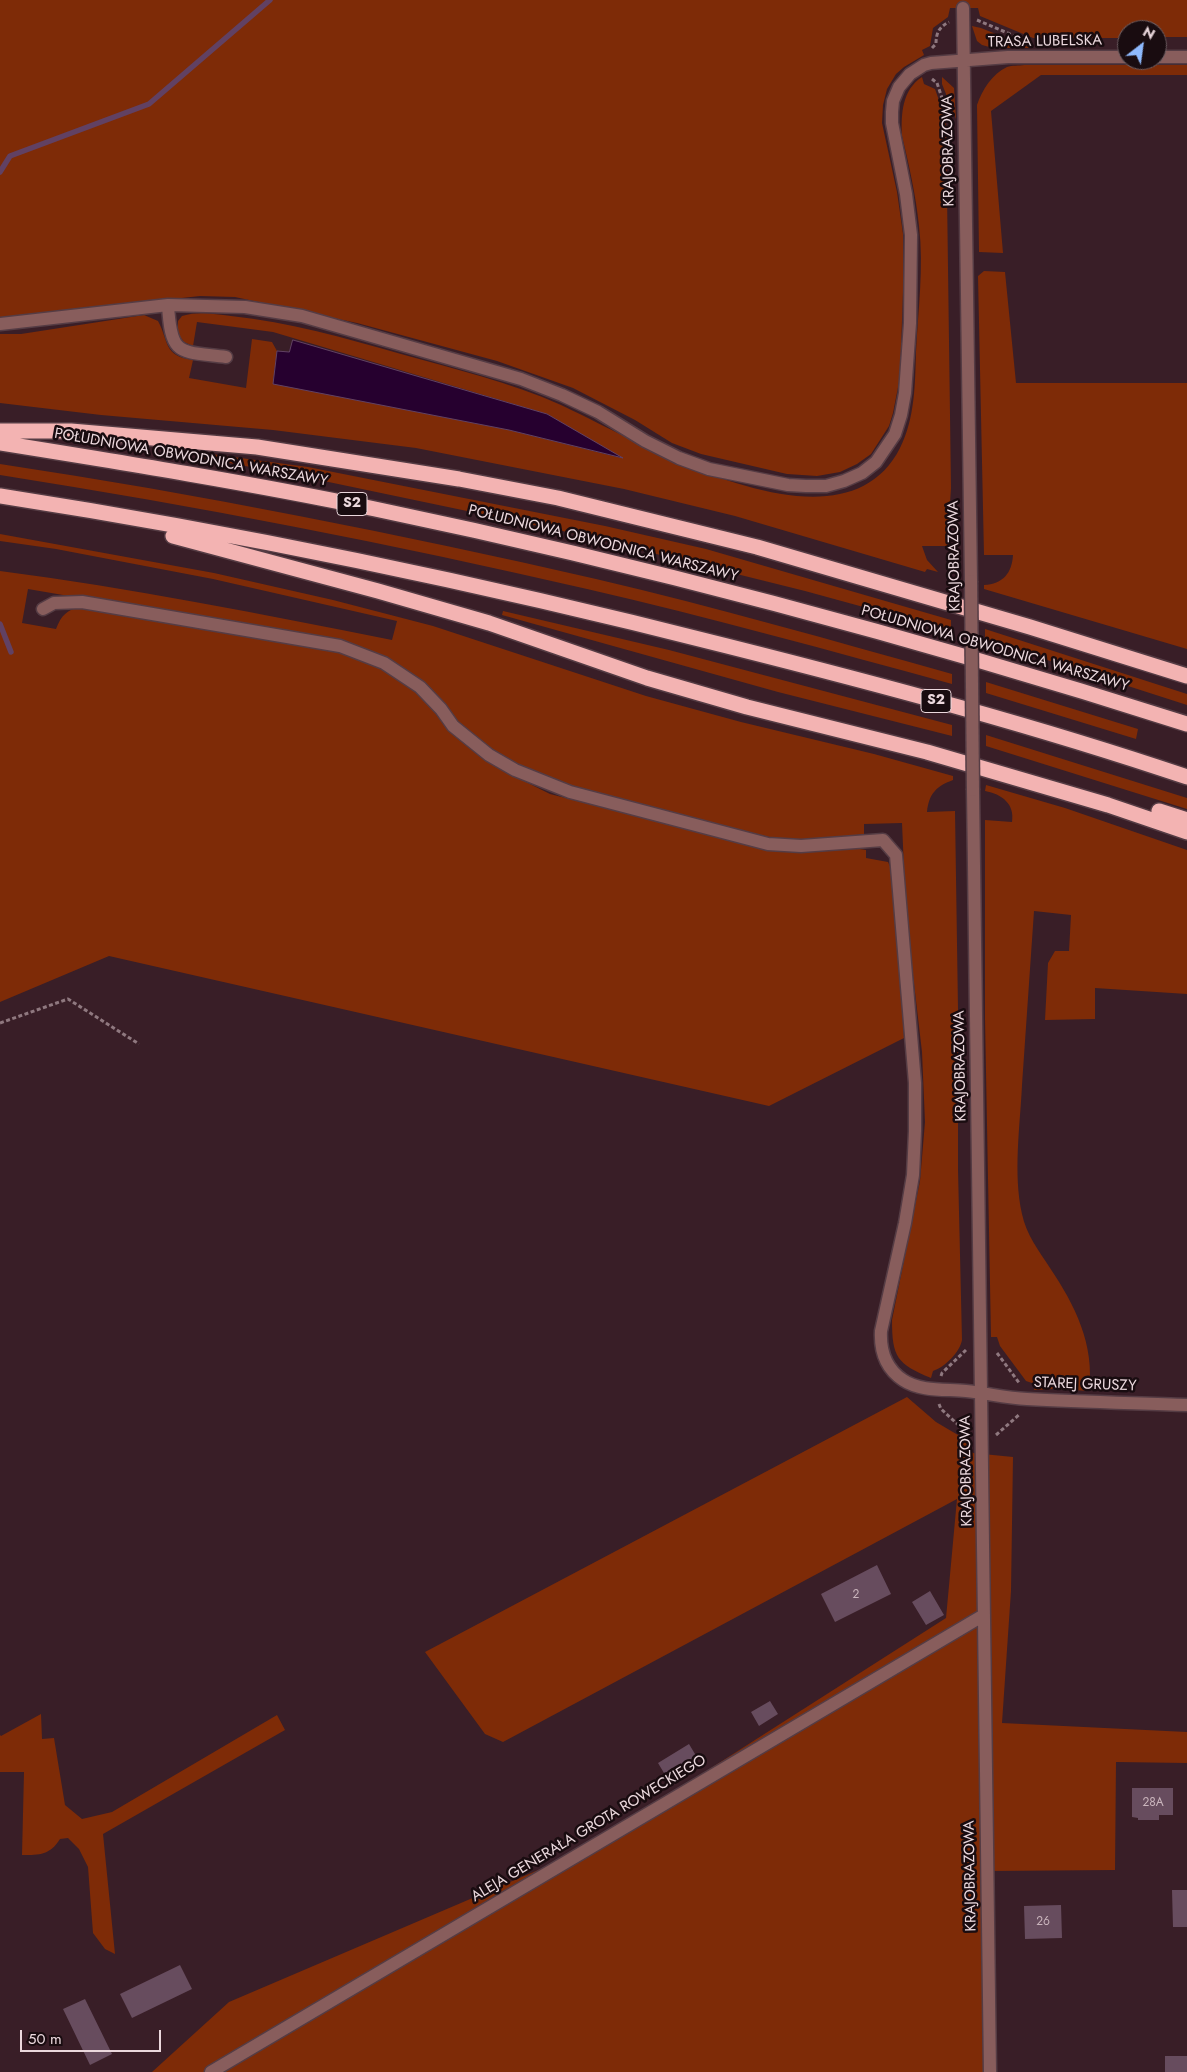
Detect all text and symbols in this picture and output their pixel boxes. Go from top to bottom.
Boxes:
north arrow [1117,20,1167,70]
text: N [1139,21,1159,44]
street label: TRASA LUBELSKA [988,32,1102,52]
street label: KRAJOBRAZOWA [939,95,959,207]
street label: POŁUDNIOWA OBWODNICA WARSZAWY [53,425,329,491]
road number: S2 [337,492,367,516]
street label: KRAJOBRAZOWA [945,500,965,612]
street label: POŁUDNIOWA OBWODNICA WARSZAWY [466,502,740,586]
street label: POŁUDNIOWA OBWODNICA WARSZAWY [859,602,1131,696]
road number: S2 [921,689,951,712]
street label: KRAJOBRAZOWA [951,1010,971,1122]
street label: STAREJ GRUSZY [1033,1374,1137,1396]
street label: KRAJOBRAZOWA [957,1415,977,1527]
house number: 2 [853,1588,859,1602]
street label: ALEJA GENERAŁA GROTA ROWECKIEGO [468,1752,710,1906]
house number: 28A [1142,1796,1164,1810]
street label: KRAJOBRAZOWA [961,1820,981,1932]
house number: 26 [1036,1915,1050,1929]
scale bar [22,2020,164,2052]
text: 50 m [28,2028,62,2050]

